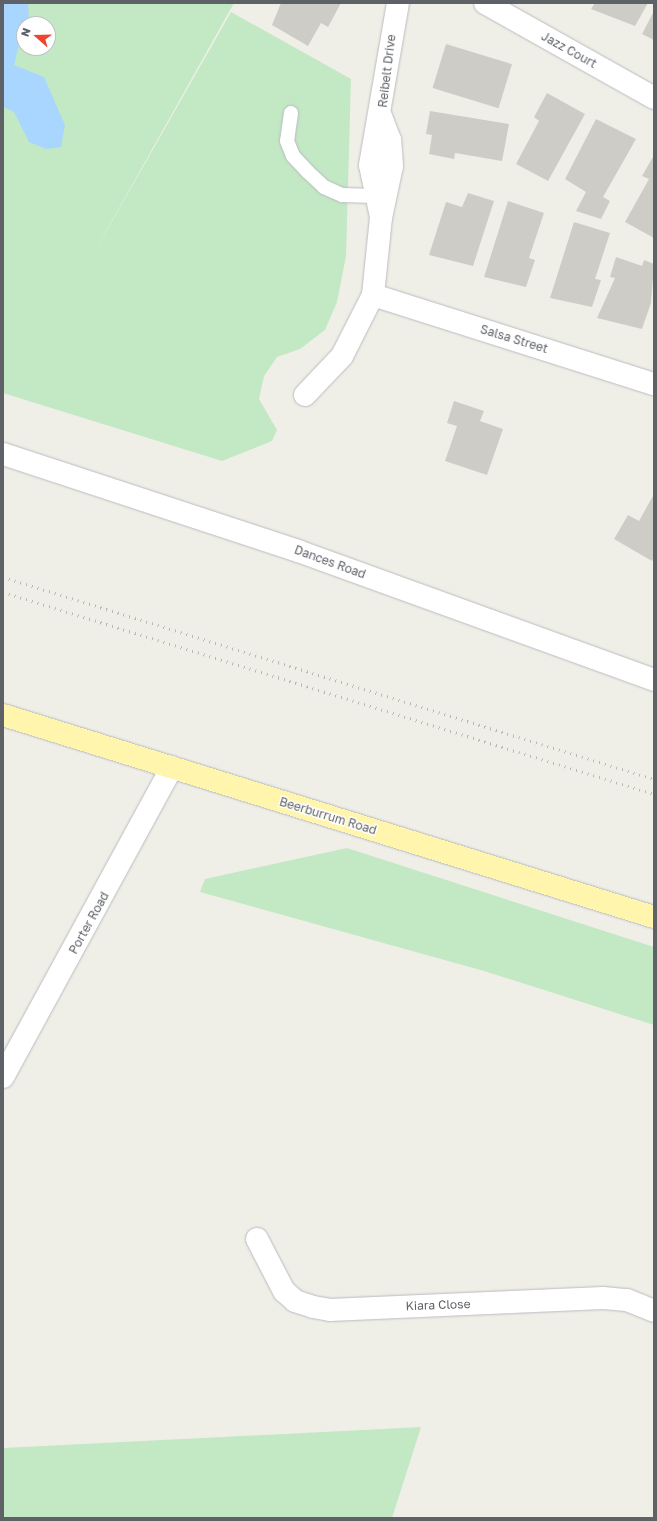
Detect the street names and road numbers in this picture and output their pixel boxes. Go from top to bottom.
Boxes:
street label: Jazz Court [539,29,599,71]
street label: Reibelt Drive [375,34,399,108]
street label: Salsa Street [478,322,550,356]
street label: Dances Road [292,542,368,582]
street label: Beerburrum Road [278,794,378,838]
street label: Porter Road [66,889,112,957]
street label: Kiara Close [405,1297,471,1313]

